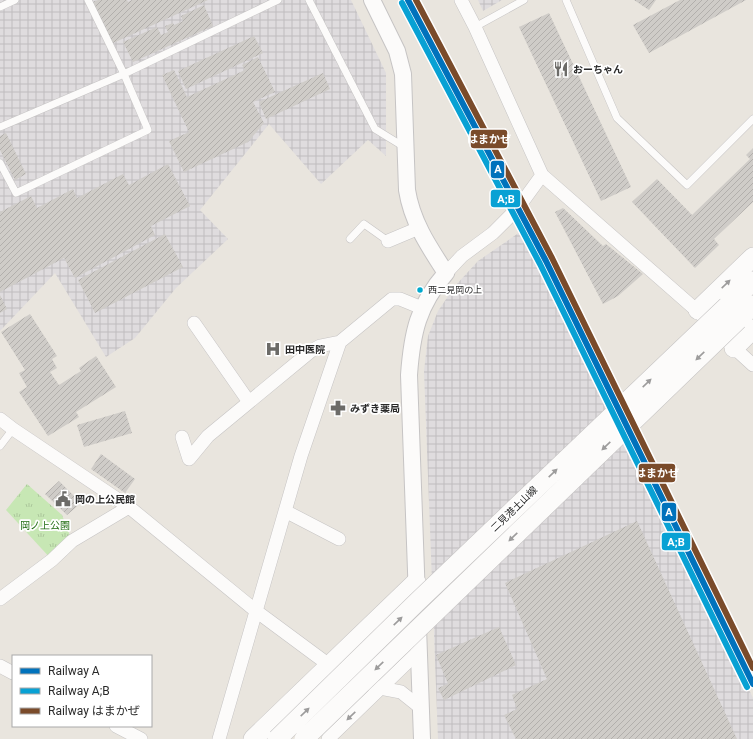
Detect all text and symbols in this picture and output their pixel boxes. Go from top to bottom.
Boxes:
restaurant icon: おーちゃん [552,60,570,78]
place label: おーちゃん [573,64,623,75]
line badge: はまかぜ [470,129,508,149]
text: はまかぜ [467,133,511,146]
line badge: A [490,160,505,179]
text: A [494,163,502,176]
line badge: A;B [490,189,521,208]
text: A;B [497,193,515,206]
one-way arrow [721,279,731,289]
marker: 西二見岡の上 [415,285,425,295]
place label: 西二見岡の上 [428,285,482,295]
hospital icon: 田中医院 [264,340,282,358]
place label: 田中医院 [285,344,325,355]
one-way arrow [695,351,705,361]
one-way arrow [642,378,652,388]
pharmacy icon: みずき薬局 [329,399,347,417]
place label: みずき薬局 [350,403,400,414]
one-way arrow [601,442,612,451]
line badge: はまかぜ [638,463,676,483]
text: はまかぜ [635,467,679,480]
one-way arrow [548,468,558,477]
street label: 二見港土山線 [489,484,539,534]
public building icon: 岡の上公民館 [54,490,72,508]
place label: 岡の上公民館 [75,494,135,505]
line badge: A [661,502,677,522]
text: A [665,506,673,519]
park label: 岡ノ上公園 [20,520,70,531]
one-way arrow [508,532,518,542]
line badge: A;B [661,532,691,551]
text: A;B [667,536,685,549]
one-way arrow [393,616,403,626]
legend [12,655,152,727]
one-way arrow [374,661,384,671]
text: Railway A [48,664,100,678]
text: Railway A;B [48,684,110,698]
text: Railway はまかぜ [48,704,140,718]
one-way arrow [300,707,310,717]
one-way arrow [346,712,356,721]

